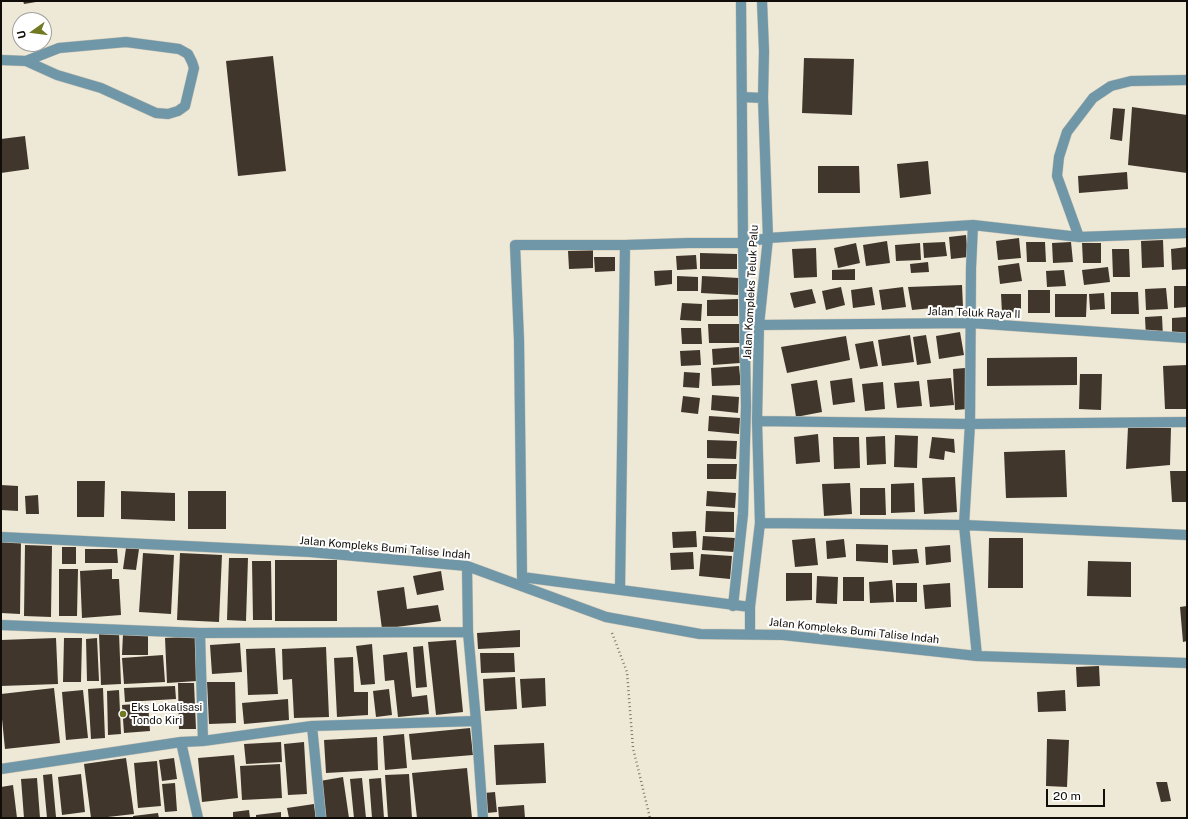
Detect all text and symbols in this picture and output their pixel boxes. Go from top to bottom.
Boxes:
north arrow [12,12,52,52]
text: U [15,29,28,40]
street label: Jalan Kompleks Teluk Palu [741,224,761,360]
street label: Jalan Teluk Raya II [927,305,1021,321]
street label: Jalan Kompleks Bumi Talise Indah [299,534,471,562]
street label: Jalan Kompleks Bumi Talise Indah [768,615,940,647]
place label: Eks Lokalisasi Tondo Kiri [131,701,202,727]
marker: Eks Lokalisasi Tondo Kiri [118,709,128,719]
scale bar [1048,781,1107,807]
text: 20 m [1053,789,1081,803]

